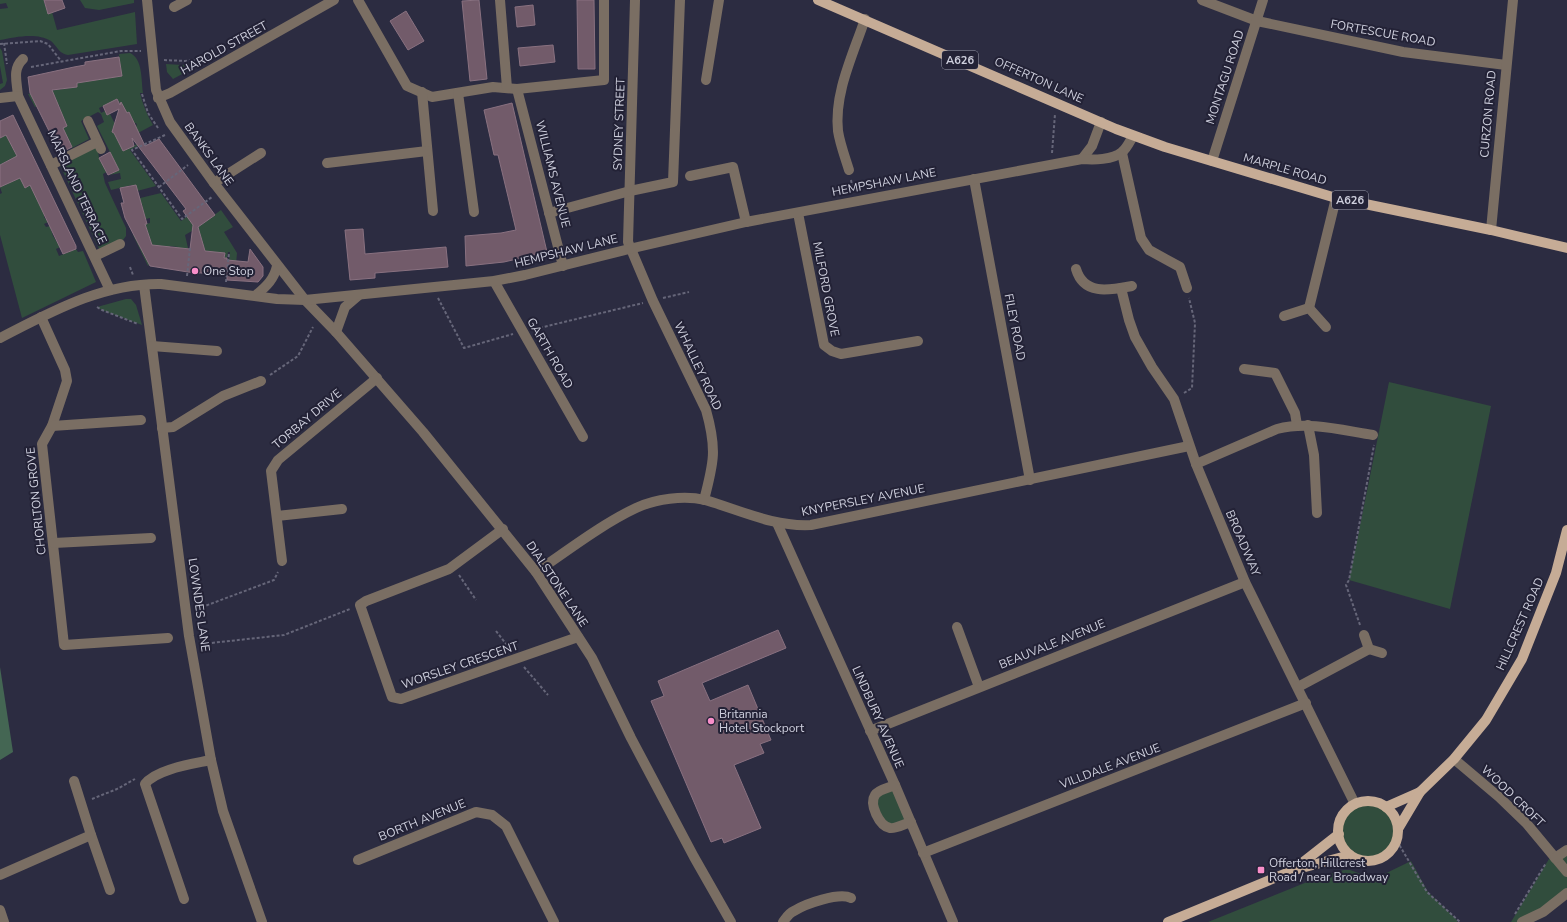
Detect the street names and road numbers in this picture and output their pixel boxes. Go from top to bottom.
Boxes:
street label: FORTESCUE ROAD [1329,16,1437,50]
street label: HAROLD STREET [178,17,271,79]
street label: MONTAGU ROAD [1202,28,1248,126]
road number: A626 [942,51,978,69]
street label: OFFERTON LANE [992,53,1086,107]
street label: CURZON ROAD [1476,70,1500,158]
street label: SYDNEY STREET [609,76,629,171]
street label: BANKS LANE [181,119,237,189]
street label: WILLIAMS AVENUE [532,119,574,229]
street label: MARSLAND TERRACE [44,127,110,247]
street label: MARPLE ROAD [1242,149,1329,189]
street label: HEMPSHAW LANE [831,164,937,200]
road number: A626 [1332,191,1368,209]
street label: HEMPSHAW LANE [513,230,619,272]
street label: MILFORD GROVE [809,240,843,338]
street label: FILEY ROAD [1001,292,1029,362]
street label: GARTH ROAD [523,315,577,391]
street label: WHALLEY ROAD [670,319,726,413]
street label: TORBAY DRIVE [269,385,345,453]
street label: CHORLTON GROVE [22,446,50,556]
street label: KNYPERSLEY AVENUE [800,480,926,520]
street label: BROADWAY [1222,508,1264,579]
street label: DIALSTONE LANE [522,538,592,630]
street label: LOWNDES LANE [185,557,213,653]
street label: HILLCREST ROAD [1492,575,1548,673]
street label: BEAUVALE AVENUE [996,615,1108,673]
street label: WORSLEY CRESCENT [399,637,521,693]
street label: LINDBURY AVENUE [848,663,908,771]
street label: VILLDALE AVENUE [1057,739,1163,793]
street label: WOOD CROFT [1478,762,1549,831]
street label: BORTH AVENUE [376,795,468,845]

